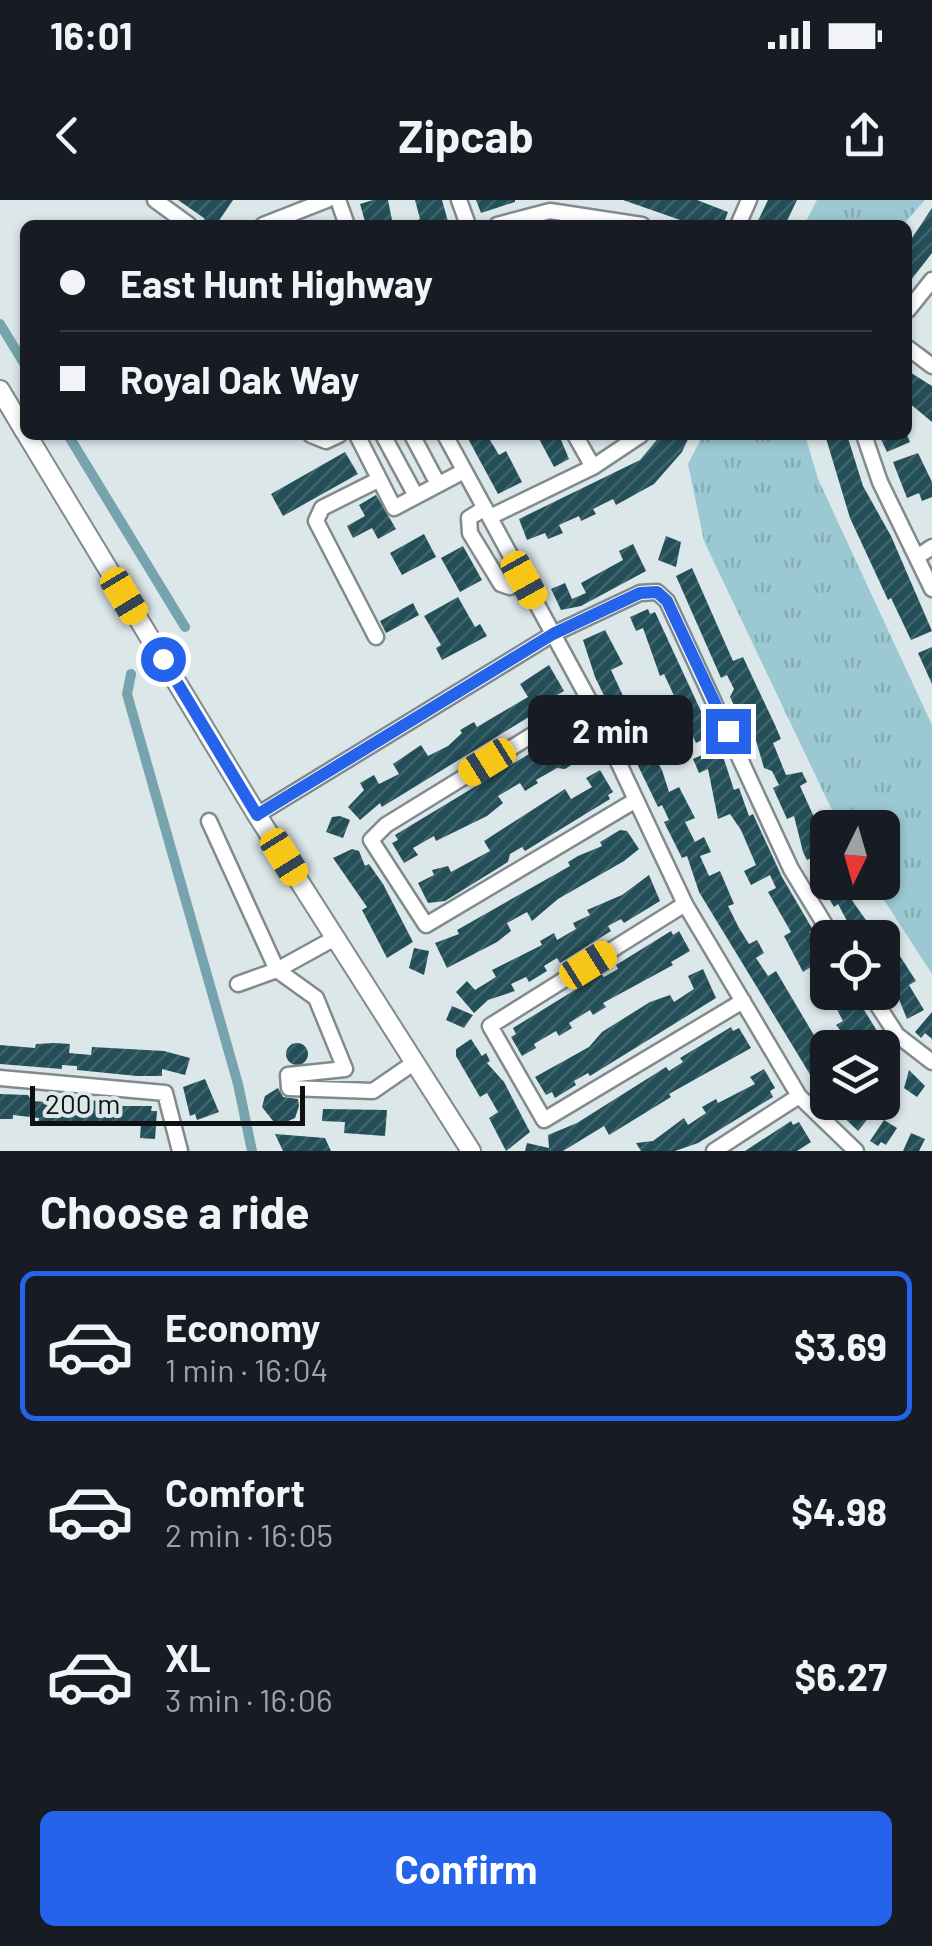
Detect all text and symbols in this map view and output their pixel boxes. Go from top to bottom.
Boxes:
text: 16:01 [50,12,132,58]
icon: back [40,108,95,163]
text: Zipcab [398,108,534,162]
icon: share [837,108,892,163]
text: East Hunt Highway [120,260,433,306]
text: Royal Oak Way [120,356,359,402]
car [496,546,552,614]
car [96,563,152,629]
route start [141,637,186,682]
callout: 2 min [528,696,693,766]
route end [706,709,751,754]
text: 2 min [572,711,649,749]
car [454,733,520,791]
north arrow [810,810,900,900]
map controls [810,810,900,1120]
car [255,824,313,890]
button: locate [810,920,900,1010]
car [555,936,621,994]
button: layers [810,1030,900,1120]
scale bar [30,1081,305,1126]
text: 200 m [45,1086,120,1120]
text: Choose a ride [40,1184,310,1238]
icon: car [45,1301,135,1391]
text: Economy [165,1304,320,1350]
text: $3.69 [794,1323,887,1369]
text: 1 min · 16:04 [165,1350,328,1388]
icon: car [45,1466,135,1556]
text: Comfort [165,1469,305,1515]
text: $4.98 [791,1488,887,1534]
text: 2 min · 16:05 [165,1515,333,1553]
icon: car [45,1631,135,1721]
text: XL [165,1634,211,1680]
text: $6.27 [794,1653,887,1699]
text: 3 min · 16:06 [165,1680,332,1718]
button: Confirm [40,1811,892,1926]

